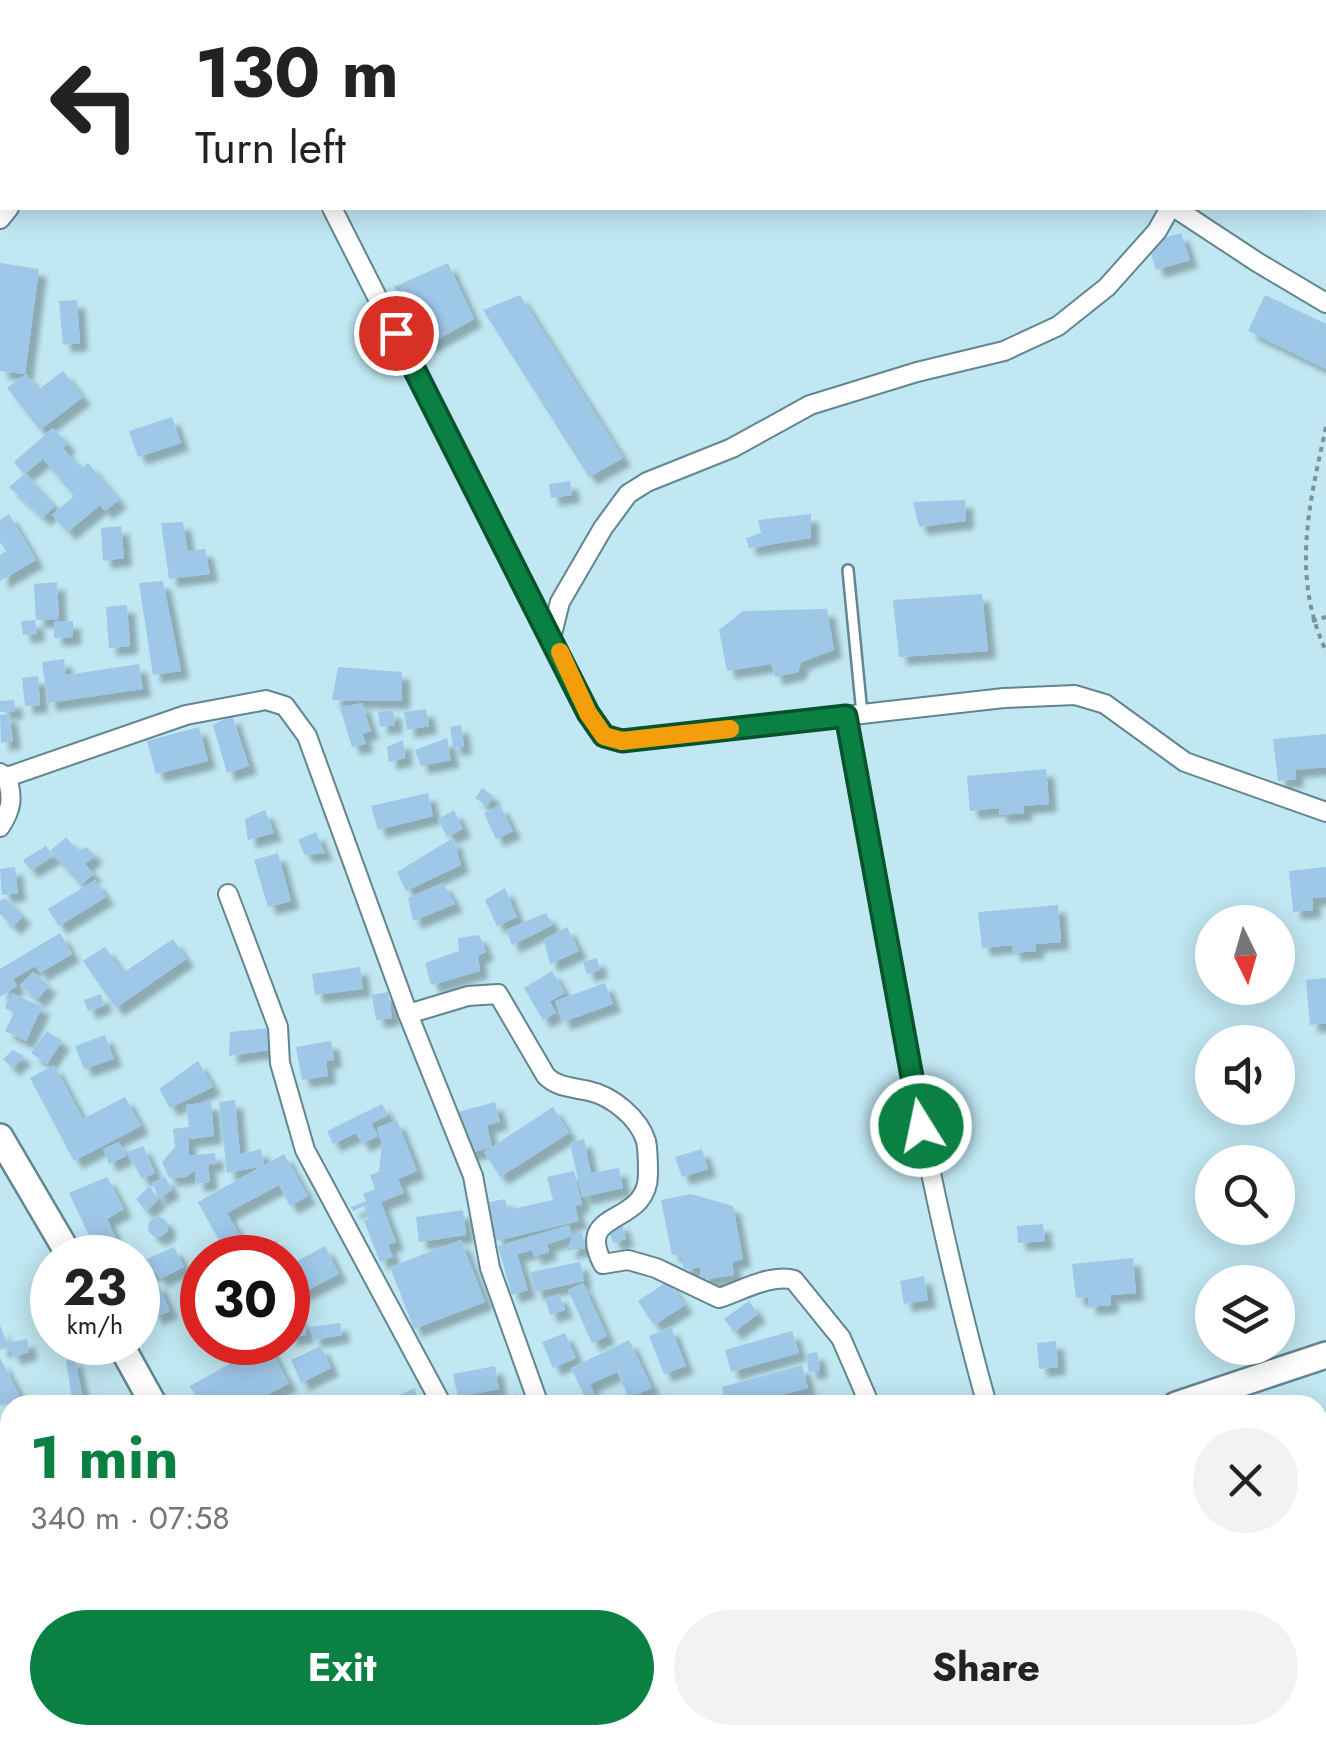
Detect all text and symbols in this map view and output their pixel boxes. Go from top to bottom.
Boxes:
text: 130 m [195,22,399,123]
icon: left [30,40,160,170]
text: Turn left [195,115,346,180]
pin [354,291,439,376]
icon: arrive [369,306,424,361]
north arrow [1195,905,1295,1005]
map controls [1195,905,1295,1365]
button: sound [1195,1025,1295,1125]
position arrow [869,1074,973,1178]
button: search [1195,1145,1295,1245]
speed limit sign: 30 [180,1235,310,1365]
text: 23 [63,1251,127,1324]
button: layers [1195,1265,1295,1365]
text: km/h [67,1307,123,1343]
text: 1 min [30,1414,179,1501]
button: close [1193,1428,1298,1533]
text: 340 m · 07:58 [30,1495,230,1541]
button: Exit [30,1610,654,1725]
button: Share [674,1610,1298,1725]

